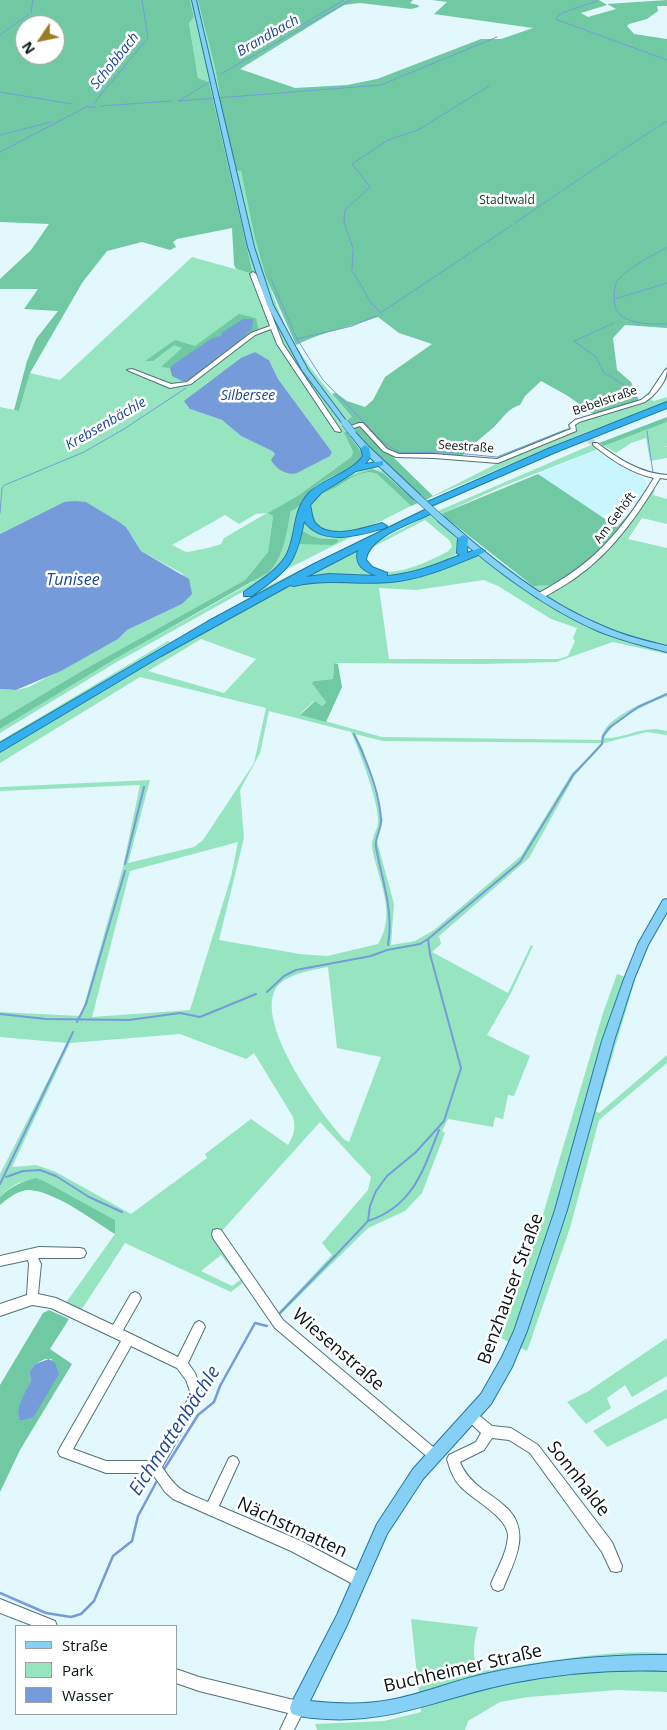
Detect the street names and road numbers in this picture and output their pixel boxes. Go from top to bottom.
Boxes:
street label: Bebelstraße [571,383,639,419]
street label: Seestraße [438,438,494,456]
street label: Am Gehöft [591,490,639,546]
street label: Benzhauser Straße [474,1211,548,1367]
street label: Wiesenstraße [288,1304,388,1396]
street label: Sonnhalde [542,1437,614,1521]
street label: Nächstmatten [234,1493,350,1563]
street label: Buchheimer Straße [382,1640,544,1698]

